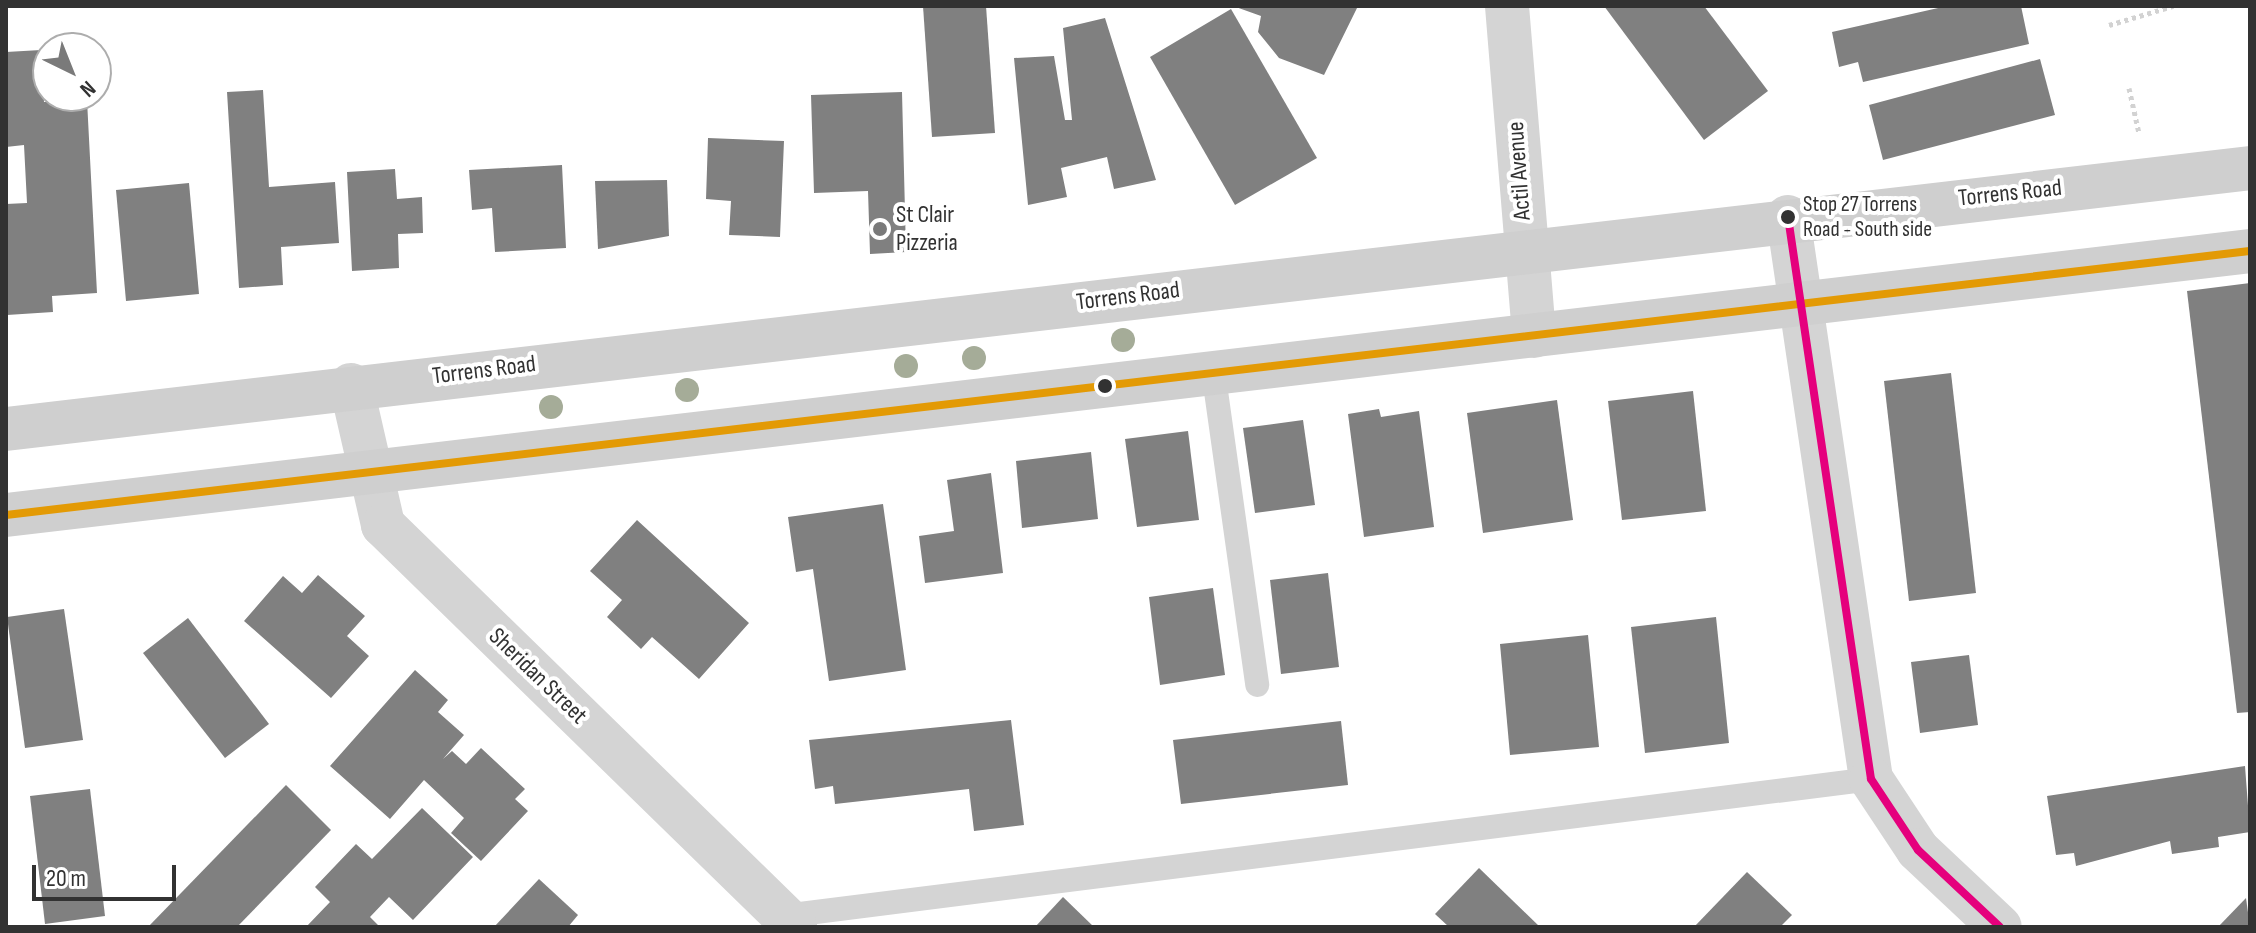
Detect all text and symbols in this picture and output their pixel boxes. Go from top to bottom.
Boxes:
north arrow [32,32,112,112]
text: N [74,75,101,102]
street label: Actil Avenue [1501,121,1537,221]
street label: Torrens Road [1957,173,2063,213]
place label: Stop 27 Torrens Road - South side [1803,191,1932,242]
place label: St Clair Pizzeria [896,201,958,257]
marker: Stop 27 Torrens Road - South side [1780,209,1796,225]
marker: St Clair Pizzeria [871,220,889,238]
street label: Torrens Road [1075,275,1181,317]
street label: Torrens Road [431,349,537,391]
unlabelled marker [1097,378,1113,394]
street label: Sheridan Street [483,622,593,730]
scale bar [36,849,180,899]
text: 20 m [46,864,86,893]

